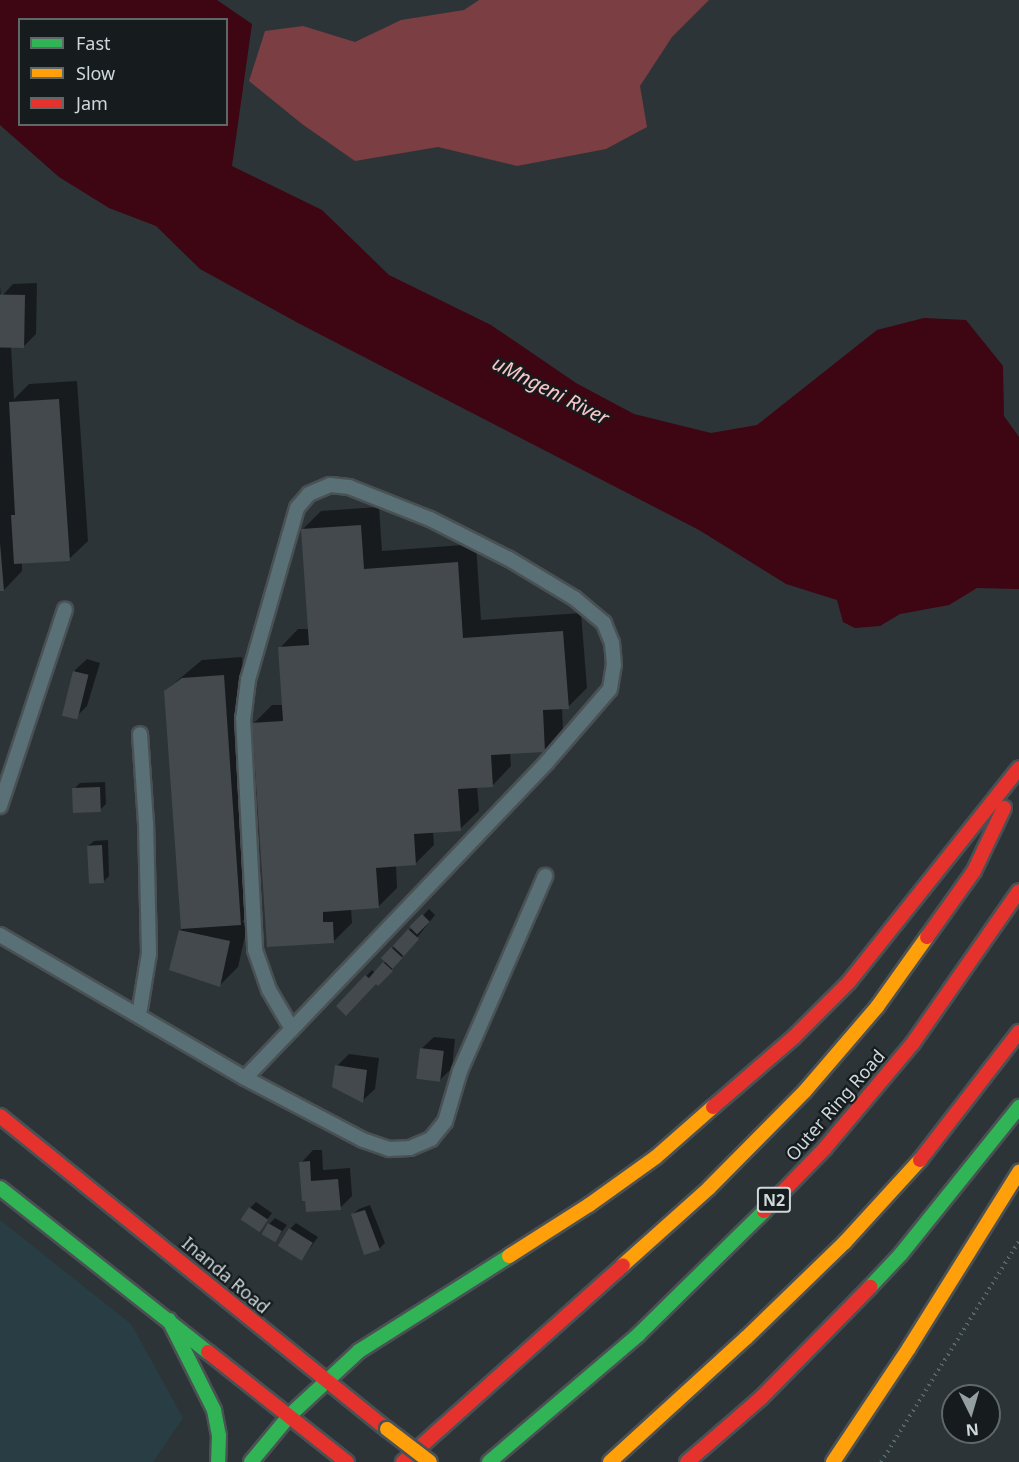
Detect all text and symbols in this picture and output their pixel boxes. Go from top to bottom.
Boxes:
legend [18,18,228,126]
text: Fast [76,31,111,55]
text: Slow [76,61,115,85]
text: Jam [76,91,108,115]
water label: uMngeni River [489,350,613,430]
street label: Outer Ring Road [781,1045,889,1165]
road number: N2 [756,1187,792,1213]
street label: Inanda Road [178,1232,274,1318]
north arrow [941,1384,1001,1444]
text: N [965,1418,980,1441]

